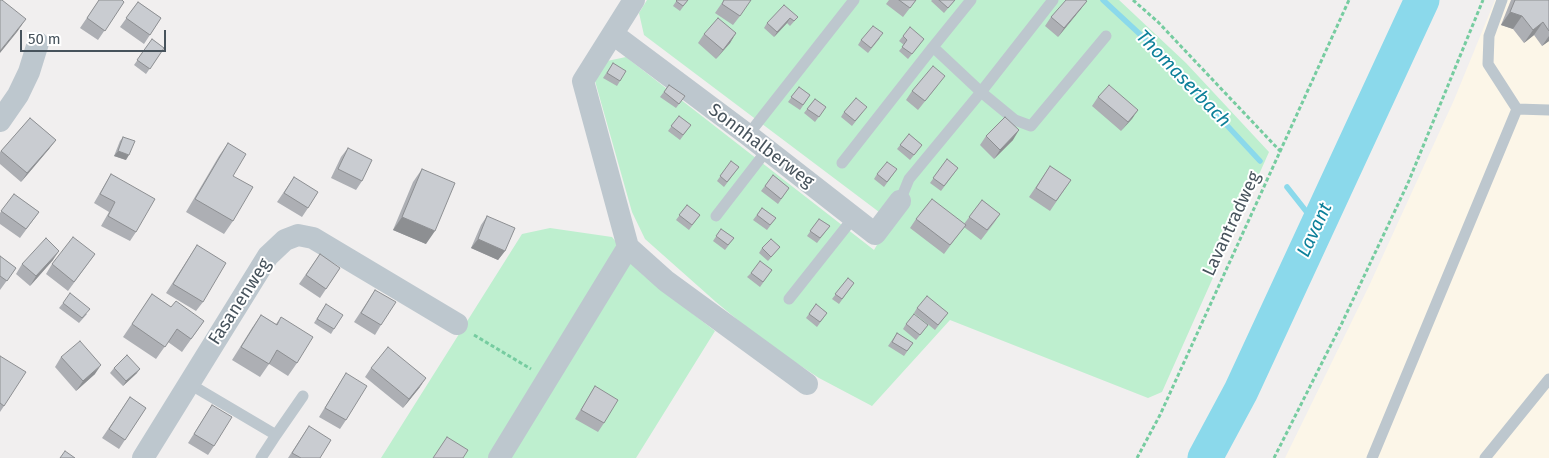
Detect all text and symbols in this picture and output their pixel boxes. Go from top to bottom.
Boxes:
scale bar [22,20,169,52]
water label: Thomaserbach [1131,26,1235,132]
text: 50 m [28,30,61,48]
street label: Sonnhalberweg [704,99,818,193]
street label: Lavantradweg [1198,168,1266,280]
water label: Lavant [1293,199,1337,261]
street label: Fasanenweg [204,255,276,349]

